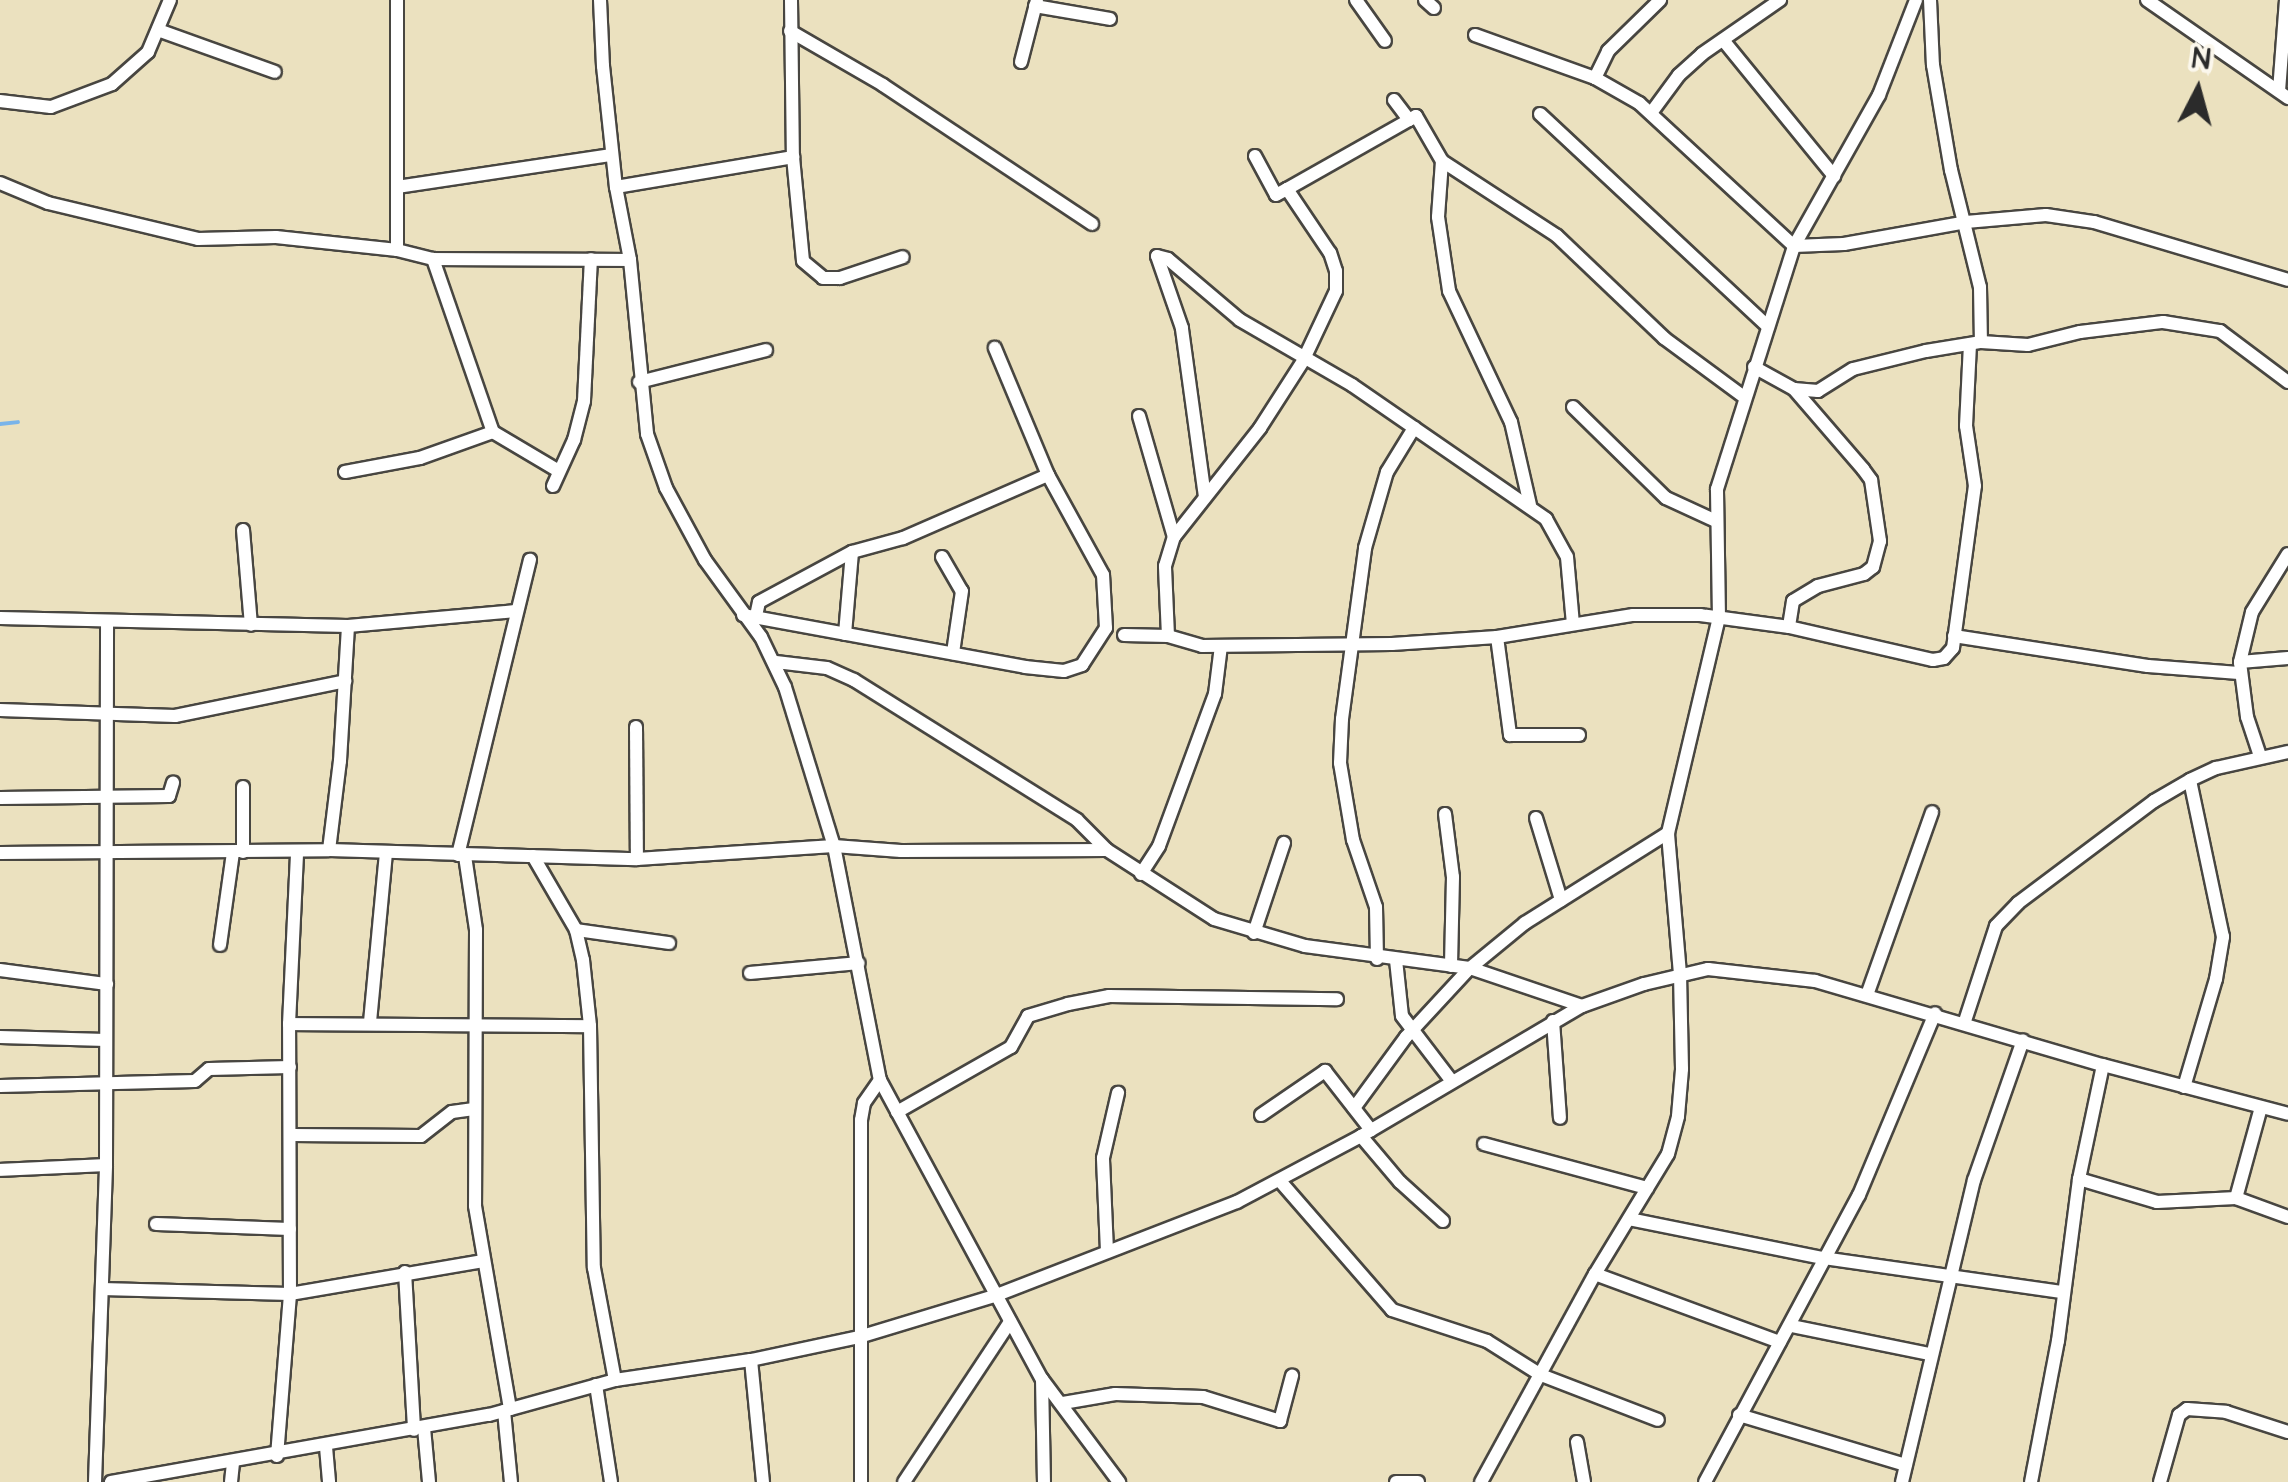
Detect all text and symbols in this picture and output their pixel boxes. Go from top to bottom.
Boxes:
text: N [2190,39,2212,80]
north arrow [2148,40,2248,140]

